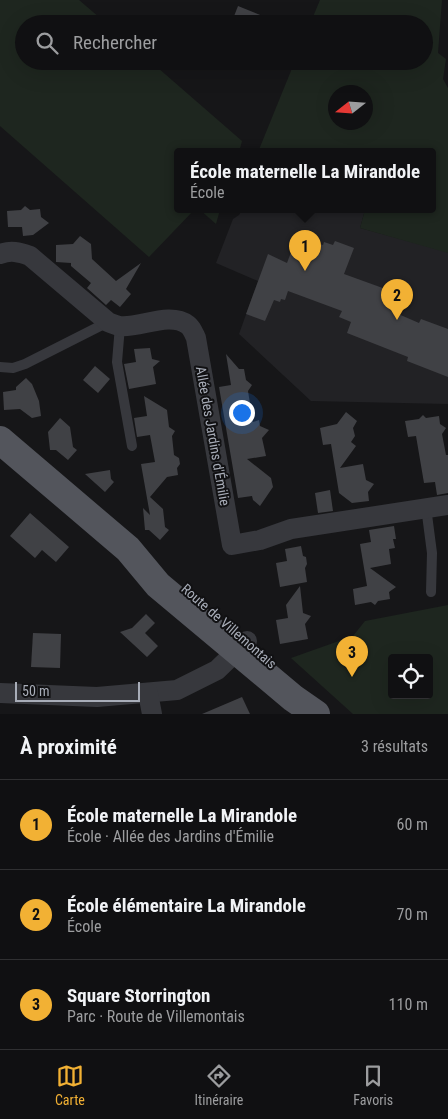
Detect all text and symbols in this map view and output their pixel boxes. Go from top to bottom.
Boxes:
search box [15,15,433,70]
icon: search [33,29,61,57]
text: Rechercher [73,31,157,54]
north arrow [328,85,373,130]
popup [174,148,436,213]
text: École maternelle La Mirandole [190,160,420,183]
text: École [190,183,224,202]
pin: 1 [289,230,321,271]
pin: 2 [381,279,413,320]
street label: Allée des Jardins d'Émilie [193,365,234,507]
your location [229,400,255,426]
street label: Route de Villemontais [178,580,280,672]
pin: 3 [336,636,368,677]
map controls [388,654,433,699]
button: locate [388,654,433,699]
scale bar [15,679,140,702]
text: 50 m [22,683,50,699]
text: À proximité [20,735,117,759]
text: 3 résultats [361,737,428,756]
text: École maternelle La Mirandole [67,804,297,827]
text: 1 [32,815,40,834]
text: 60 m [396,815,428,834]
text: École · Allée des Jardins d'Émilie [67,827,274,846]
text: École élémentaire La Mirandole [67,894,306,917]
text: 2 [32,905,40,924]
text: 70 m [396,905,428,924]
text: École [67,917,101,936]
text: Square Storrington [67,984,210,1007]
text: 3 [32,995,40,1014]
text: 110 m [389,995,428,1014]
text: Parc · Route de Villemontais [67,1007,245,1026]
tab: Carte [55,1062,85,1108]
tab: Itinéraire [195,1062,243,1108]
tab: Favoris [353,1062,393,1108]

